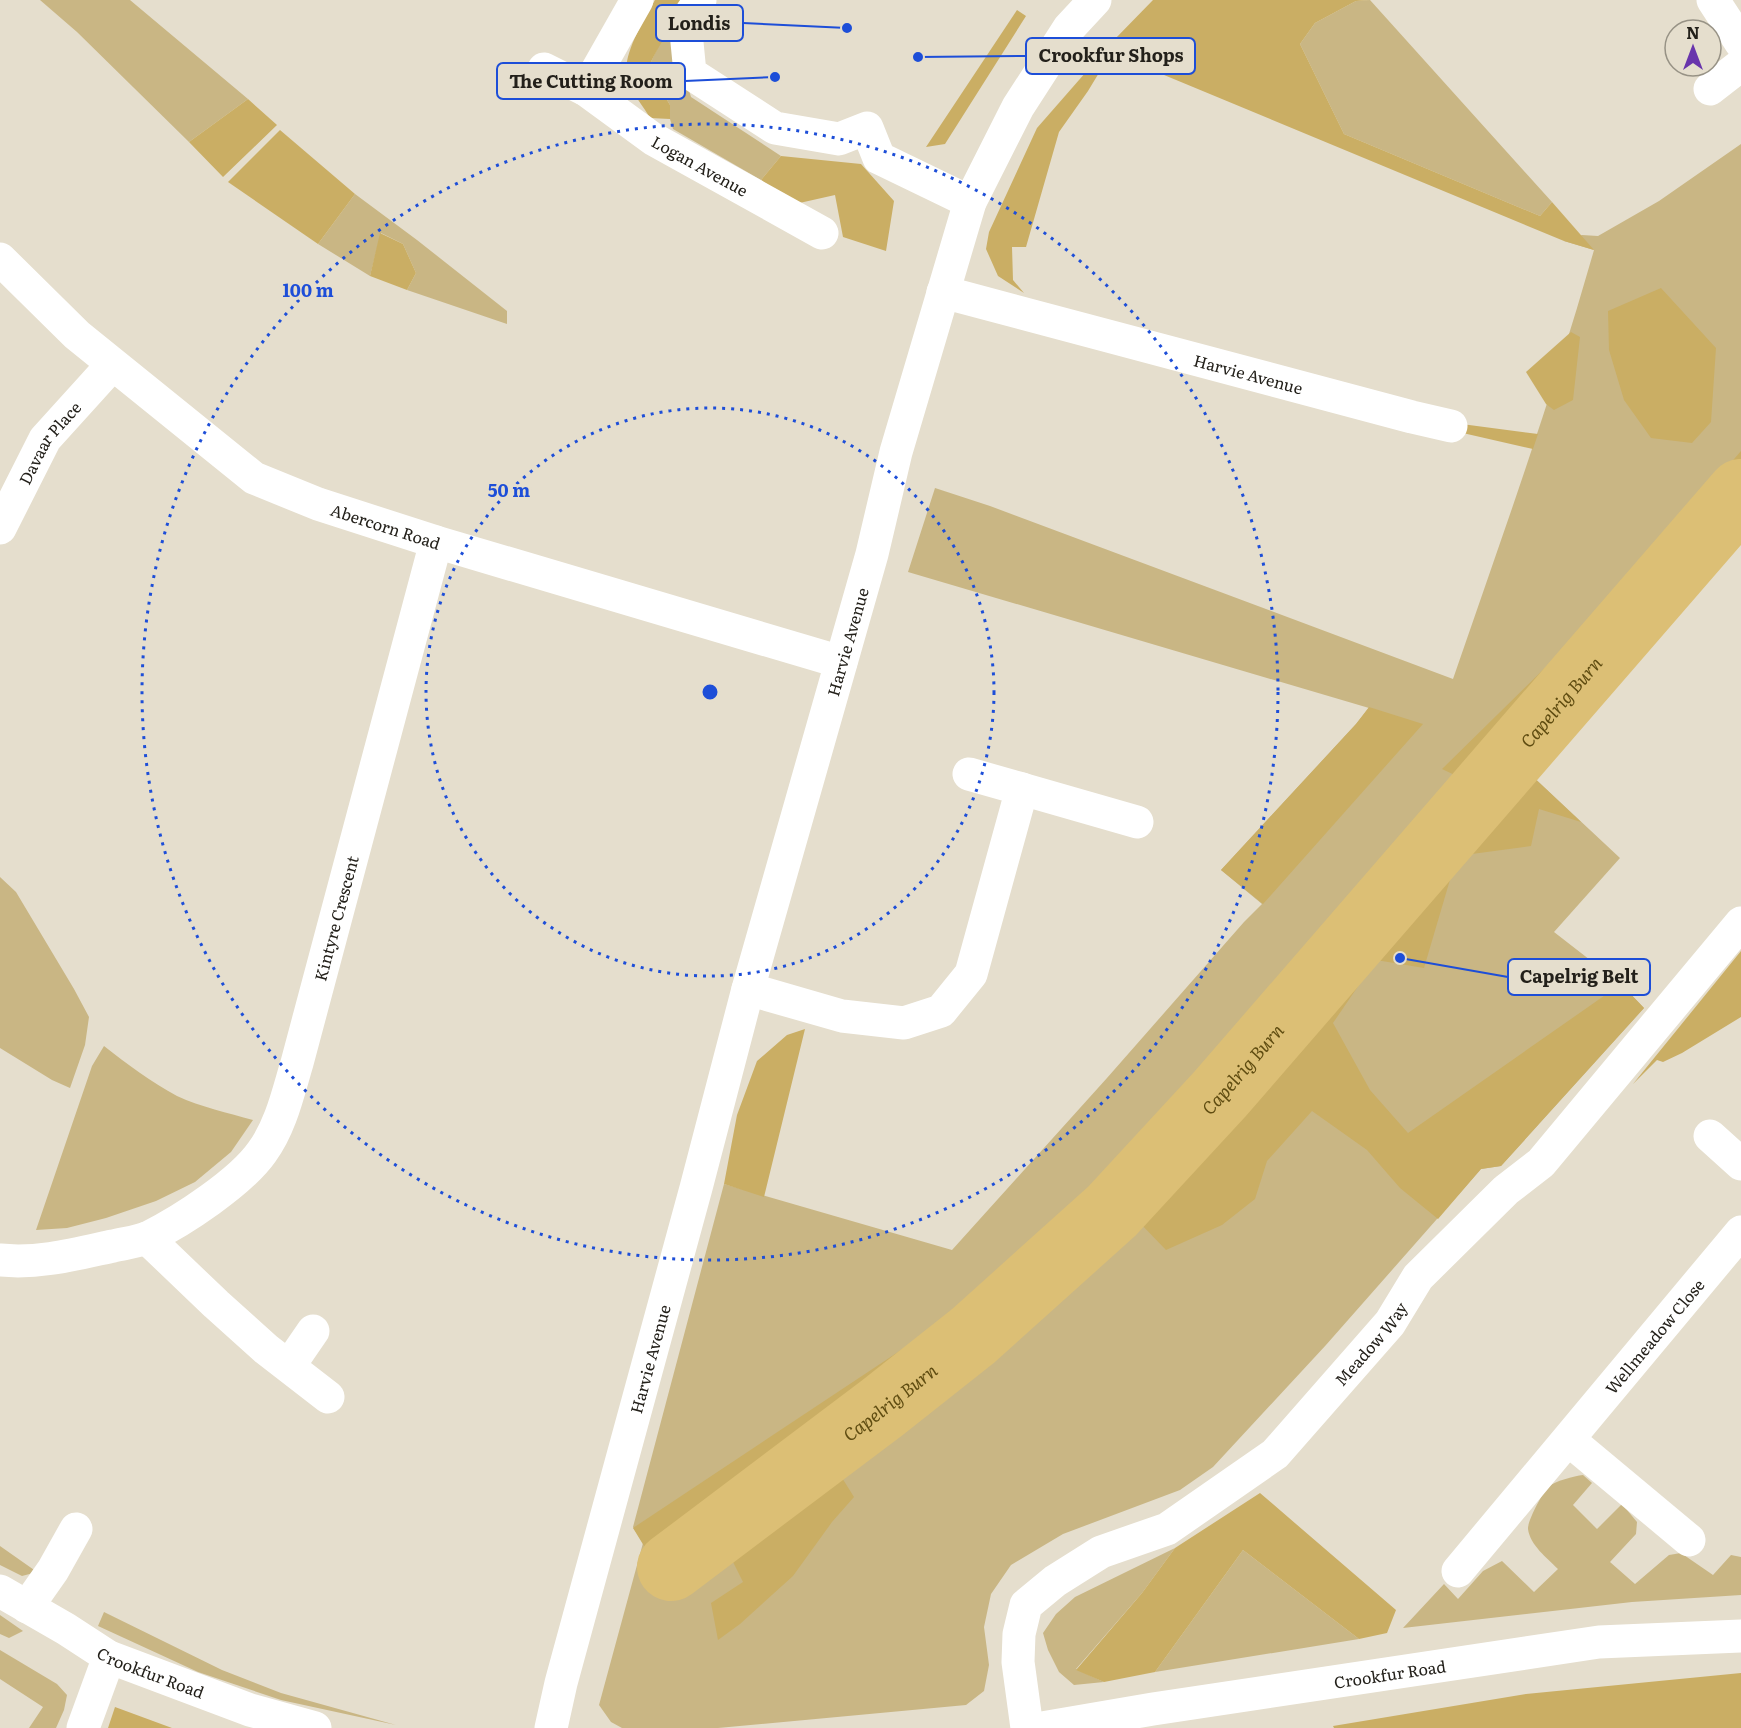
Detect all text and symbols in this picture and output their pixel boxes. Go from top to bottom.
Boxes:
callout: Londis [656,5,743,41]
text: Londis [668,9,730,36]
north arrow [1663,18,1723,78]
text: N [1686,20,1700,44]
callout: Crookfur Shops [1026,38,1195,74]
text: Crookfur Shops [1038,41,1184,68]
callout: The Cutting Room [497,63,685,99]
text: The Cutting Room [509,67,673,94]
street label: Logan Avenue [648,129,753,202]
text: 100 m [282,276,334,303]
street label: Harvie Avenue [1191,347,1306,399]
street label: Davaar Place [12,395,86,488]
text: 50 m [488,476,530,503]
street label: Abercorn Road [328,497,444,555]
street label: Harvie Avenue [820,585,874,699]
water label: Capelrig Burn [1513,650,1608,753]
centre of rings [700,682,720,702]
street label: Kintyre Crescent [307,852,364,983]
callout: Capelrig Belt [1508,959,1650,995]
text: Capelrig Belt [1520,962,1638,989]
water label: Capelrig Burn [1195,1017,1289,1120]
street label: Wellmeadow Close [1599,1273,1709,1399]
street label: Meadow Way [1329,1296,1413,1391]
street label: Harvie Avenue [623,1302,676,1416]
water label: Capelrig Burn [837,1356,943,1447]
street label: Crookfur Road [92,1640,208,1704]
street label: Crookfur Road [1332,1653,1448,1694]

